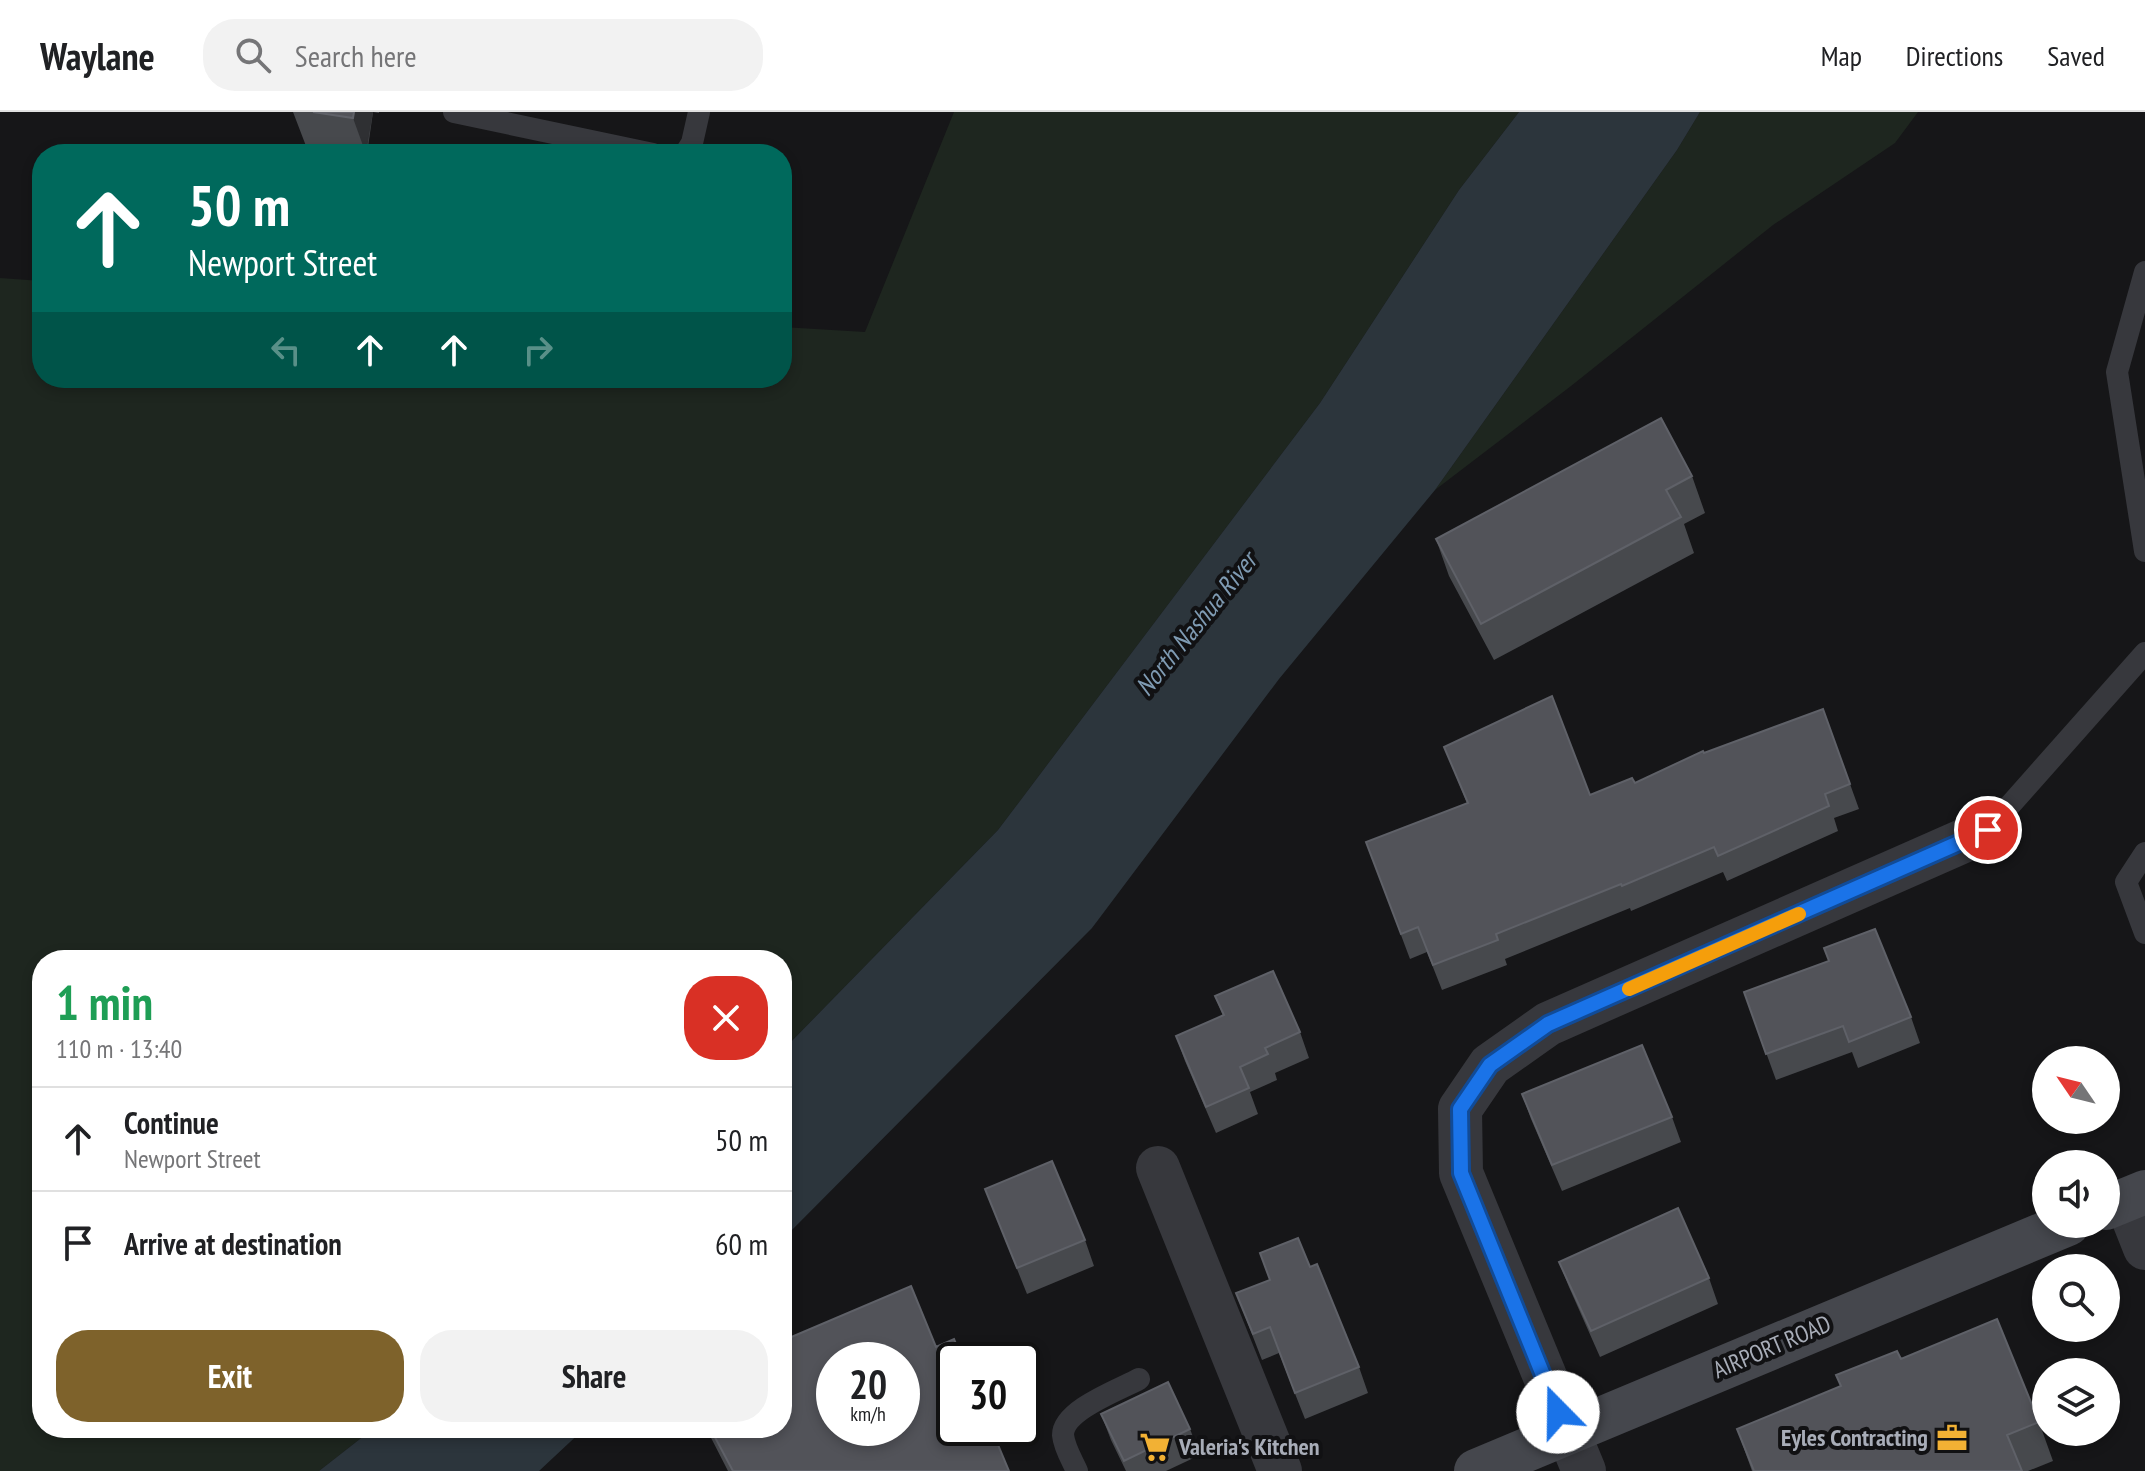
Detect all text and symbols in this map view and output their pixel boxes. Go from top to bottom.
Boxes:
search box [203,19,763,91]
text: Waylane [40,31,155,80]
icon: search [231,33,275,77]
text: Search here [295,36,417,75]
text: Map [1821,37,1862,74]
text: Directions [1906,37,2003,74]
text: Saved [2047,37,2105,74]
text: 50 m [188,169,290,241]
icon: ahead [56,176,160,280]
text: Newport Street [188,239,377,286]
icon: left [264,328,308,372]
icon: ahead [348,328,392,372]
icon: ahead [432,328,476,372]
icon: right [516,328,560,372]
water label: North Nashua River [1128,542,1266,702]
pin [1954,796,2022,864]
icon: arrive [1966,808,2010,852]
text: 1 min [56,971,153,1033]
button: close [684,976,768,1060]
text: 110 m · 13:40 [56,1032,182,1065]
north arrow [2032,1046,2120,1134]
map controls [2032,1046,2120,1446]
text: Continue [124,1103,219,1142]
icon: ahead [56,1117,100,1161]
text: 50 m [715,1120,768,1159]
text: Newport Street [124,1142,261,1175]
button: sound [2032,1150,2120,1238]
icon: arrive [56,1221,100,1265]
text: Arrive at destination [124,1224,342,1263]
text: 60 m [715,1224,768,1263]
button: search [2032,1254,2120,1342]
street label: AIRPORT ROAD [1708,1308,1835,1385]
button: Exit [56,1330,404,1422]
button: Share [420,1330,768,1422]
speed limit sign: 30 [936,1342,1040,1446]
text: 20 [849,1358,887,1410]
button: layers [2032,1358,2120,1446]
position arrow [1516,1370,1600,1454]
text: km/h [850,1401,886,1427]
office icon: Eyles Contracting [1935,1421,1969,1455]
place label: Eyles Contracting [1781,1422,1928,1453]
supermarket icon: Valeria's Kitchen [1138,1430,1172,1464]
place label: Valeria's Kitchen [1178,1431,1319,1462]

